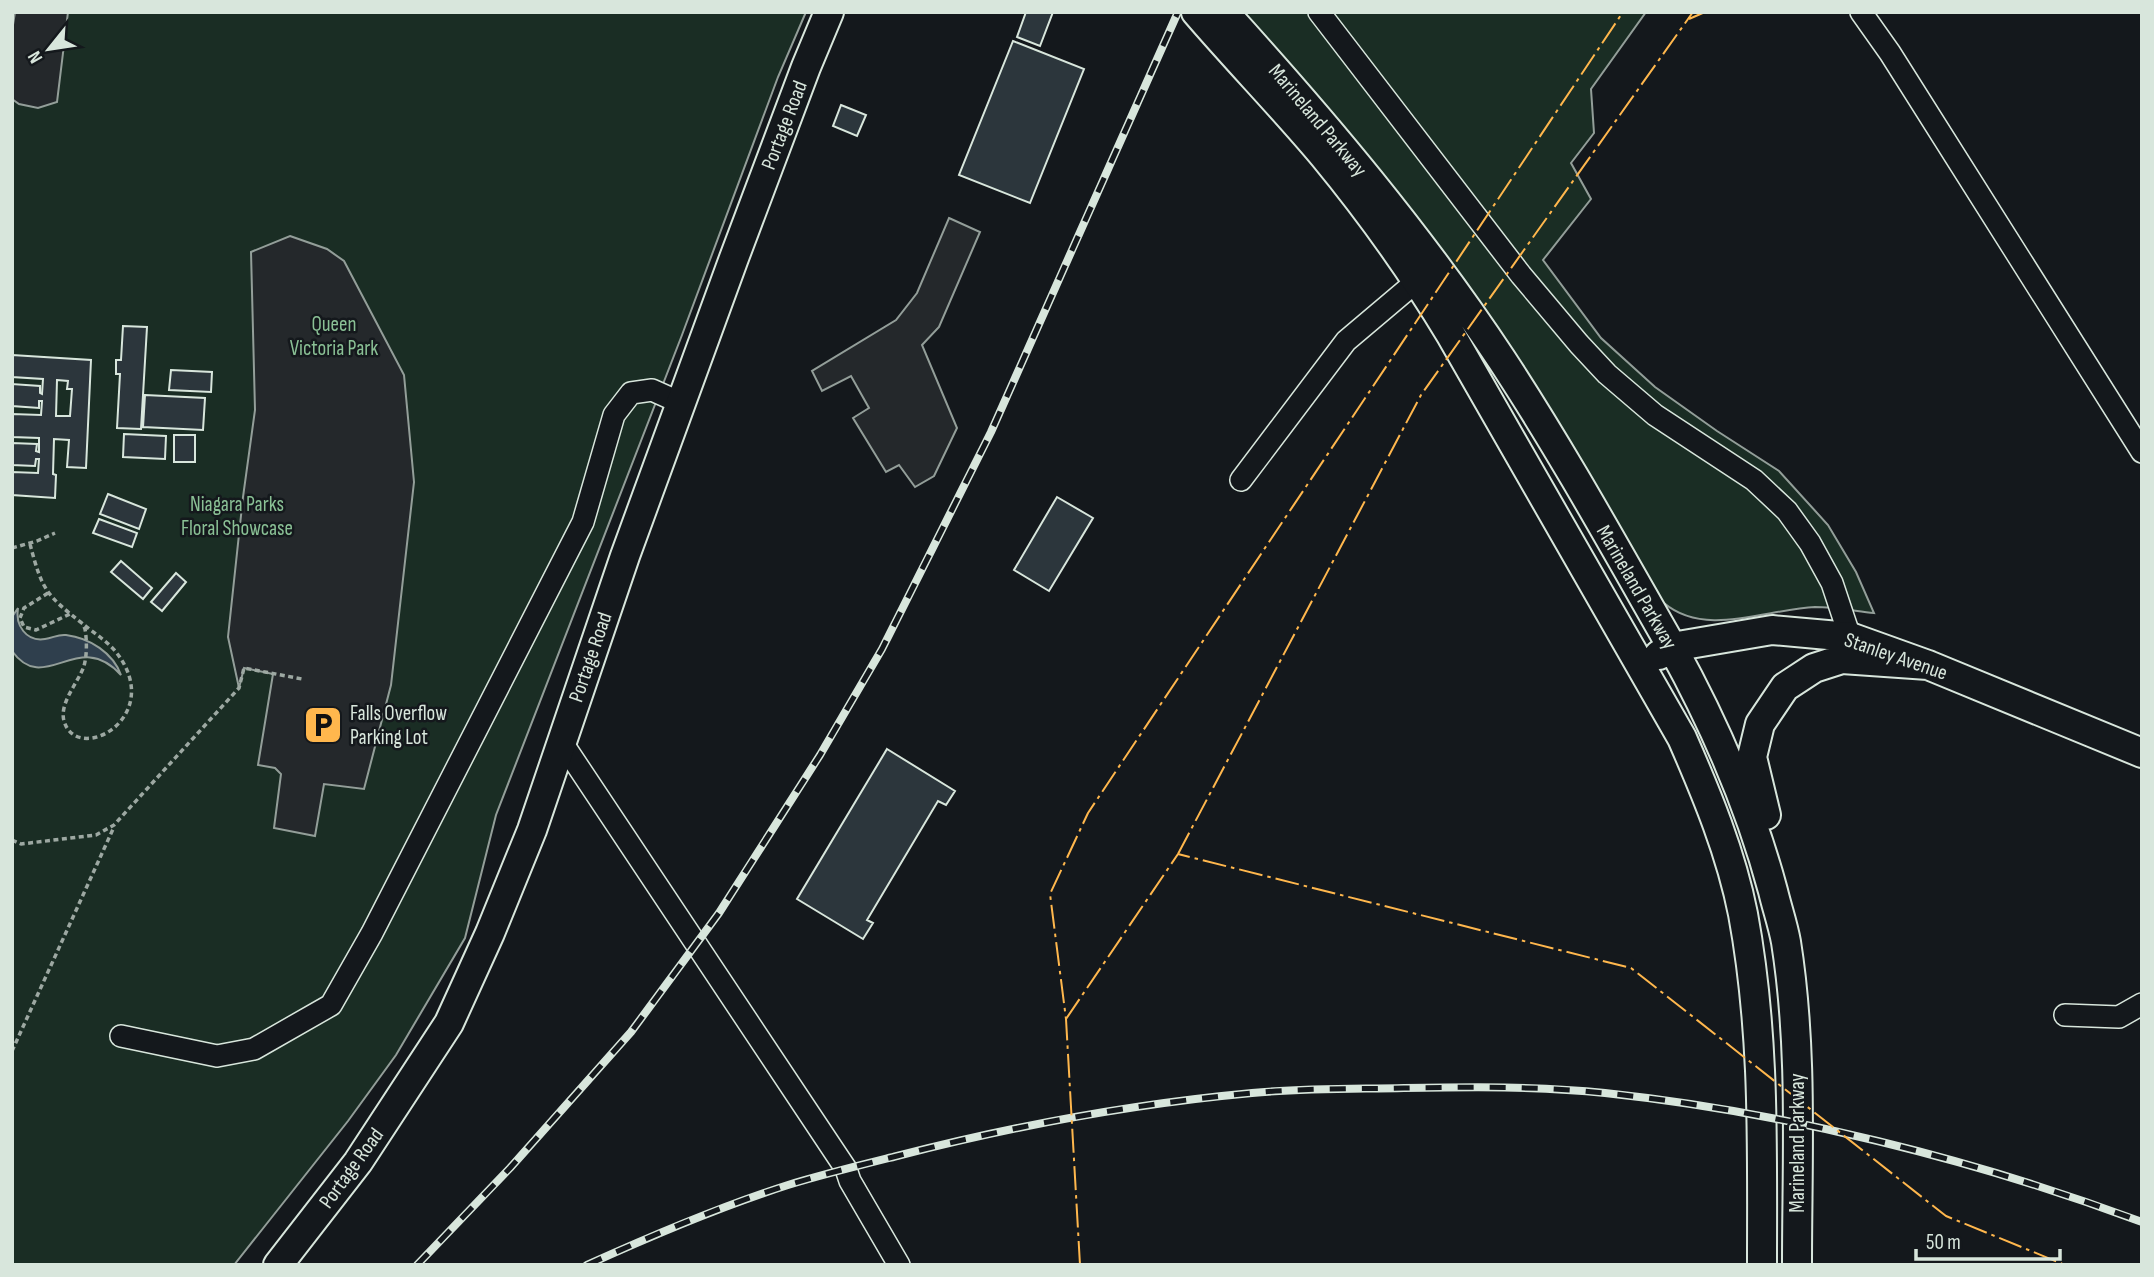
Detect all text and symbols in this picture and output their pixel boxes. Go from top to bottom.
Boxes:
north arrow [14,14,84,84]
text: N [23,47,48,67]
street label: Marineland Parkway [1263,59,1372,182]
street label: Portage Road [756,77,813,173]
park label: Queen Victoria Park [290,312,378,361]
park label: Niagara Parks Floral Showcase [181,492,293,541]
street label: Marineland Parkway [1591,521,1682,654]
street label: Portage Road [563,609,617,705]
street label: Stanley Avenue [1841,627,1951,686]
place label: Falls Overflow Parking Lot [350,701,447,750]
parking icon: Falls Overflow Parking Lot [302,704,344,746]
street label: Marineland Parkway [1785,1073,1810,1213]
street label: Portage Road [314,1123,389,1213]
scale bar [1916,1218,2060,1262]
text: 50 m [1926,1230,1961,1255]

